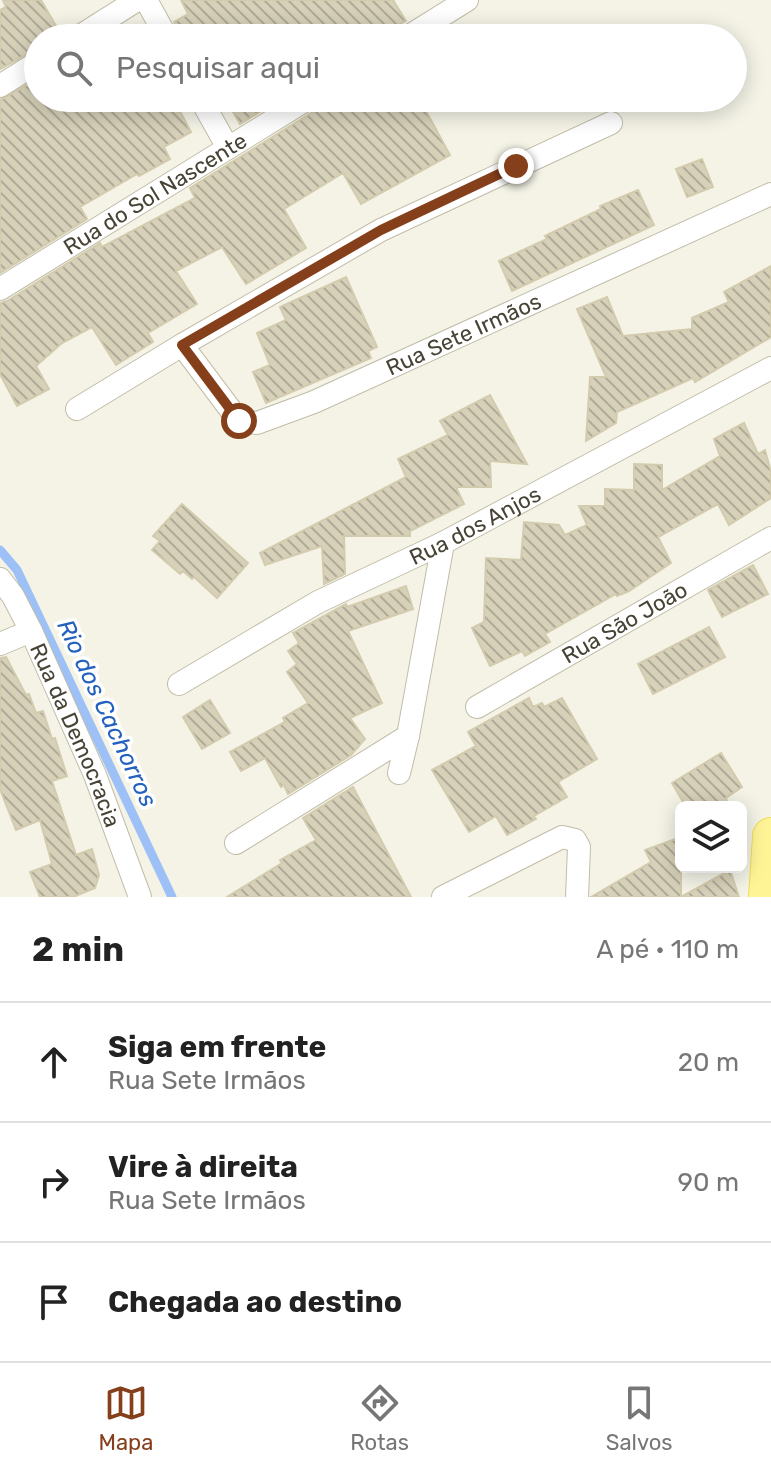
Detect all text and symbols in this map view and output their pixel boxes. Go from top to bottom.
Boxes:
search box [24,24,747,112]
icon: search [52,46,96,90]
text: Pesquisar aqui [116,50,320,86]
street label: Rua do Sol Nascente [58,126,252,260]
route end [498,148,534,184]
street label: Rua Sete Irmãos [382,287,545,381]
route start [221,403,257,439]
street label: Rua dos Anjos [405,480,545,571]
street label: Rua São João [557,576,692,669]
water label: Rio dos Cachorros [51,615,163,811]
street label: Rua da Democracia [25,639,127,831]
map controls [675,801,747,873]
button: layers [675,801,747,873]
text: 2 min [32,929,124,970]
text: A pé · 110 m [596,934,739,965]
text: Siga em frente [108,1029,326,1065]
icon: ahead [32,1040,76,1084]
text: 20 m [678,1047,739,1078]
text: Rua Sete Irmãos [108,1065,306,1096]
text: Vire à direita [108,1149,298,1185]
icon: right [32,1160,76,1204]
text: 90 m [678,1167,739,1198]
text: Rua Sete Irmãos [108,1185,306,1216]
icon: arrive [32,1280,76,1324]
text: Chegada ao destino [108,1284,402,1320]
tab: Mapa [98,1381,153,1456]
tab: Rotas [350,1381,409,1456]
tab: Salvos [606,1381,673,1456]

